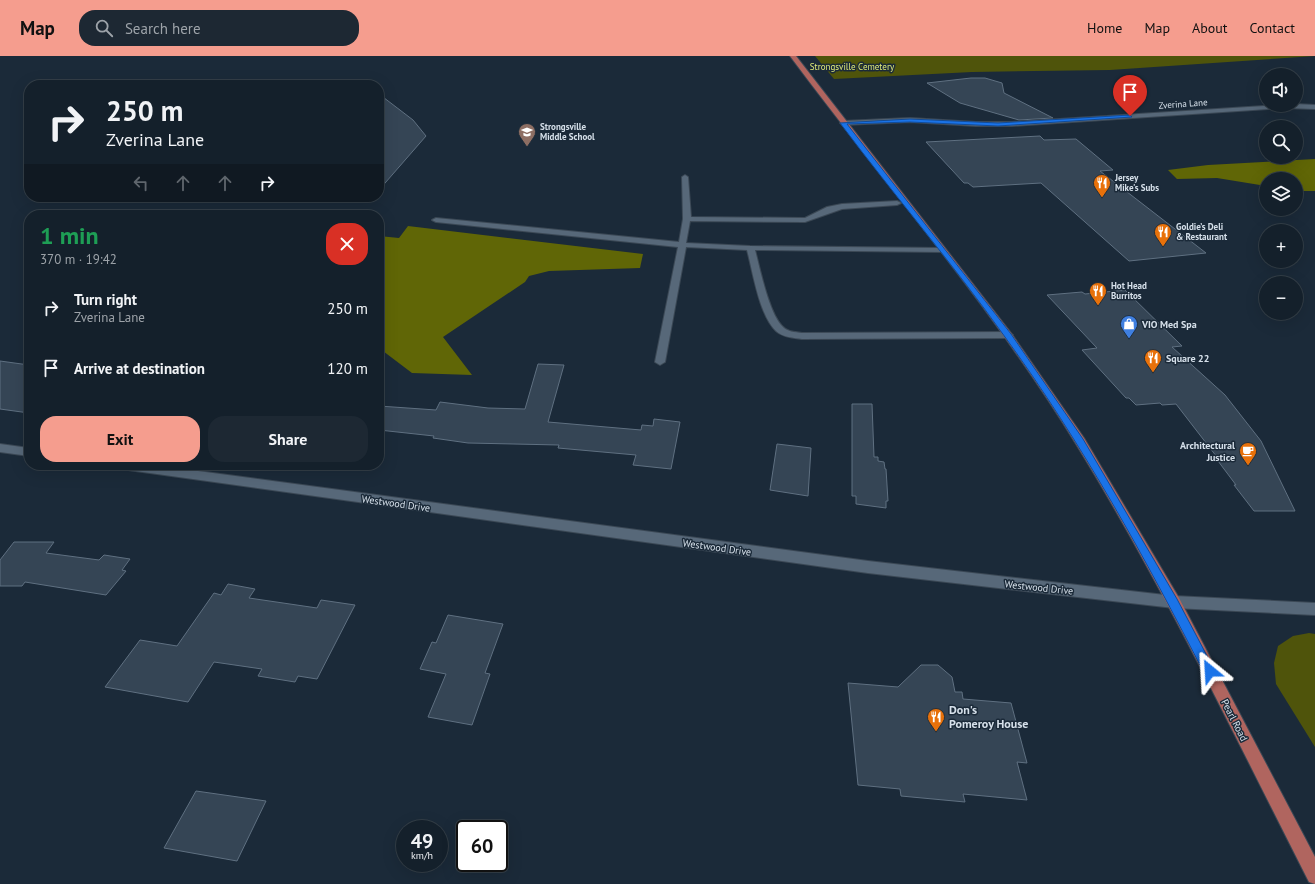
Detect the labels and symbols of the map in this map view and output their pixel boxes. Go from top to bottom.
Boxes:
park label: Strongsville Cemetery [810,61,895,72]
pin [1113,75,1147,116]
street label: Zverina Lane [1158,96,1208,111]
place label: Strongsville Middle School [540,121,595,142]
school or university icon: Strongsville Middle School [517,122,537,147]
place label: Jersey Mike's Subs [1114,172,1159,193]
restaurant icon: Jersey Mike's Subs [1092,173,1112,198]
place label: Goldie’s Deli & Restaurant [1176,221,1228,242]
restaurant icon: Goldie’s Deli & Restaurant [1153,222,1173,247]
place label: Hot Head Burritos [1111,280,1147,301]
restaurant icon: Hot Head Burritos [1088,281,1108,306]
shop icon: VIO Med Spa [1119,314,1139,339]
place label: VIO Med Spa [1141,318,1197,331]
restaurant icon: Square 22 [1143,348,1163,373]
place label: Square 22 [1166,352,1209,365]
place label: Architectural Justice [1180,439,1235,464]
cafe icon: Architectural Justice [1238,441,1258,466]
street label: Westwood Drive [361,492,431,515]
street label: Westwood Drive [682,536,752,559]
street label: Westwood Drive [1004,577,1074,598]
position arrow [1189,650,1231,692]
street label: Pearl Road [1218,697,1251,743]
place label: Don's Pomeroy House [949,702,1028,731]
restaurant icon: Don's Pomeroy House [926,707,946,732]
speed limit sign: 60 [456,820,508,872]

